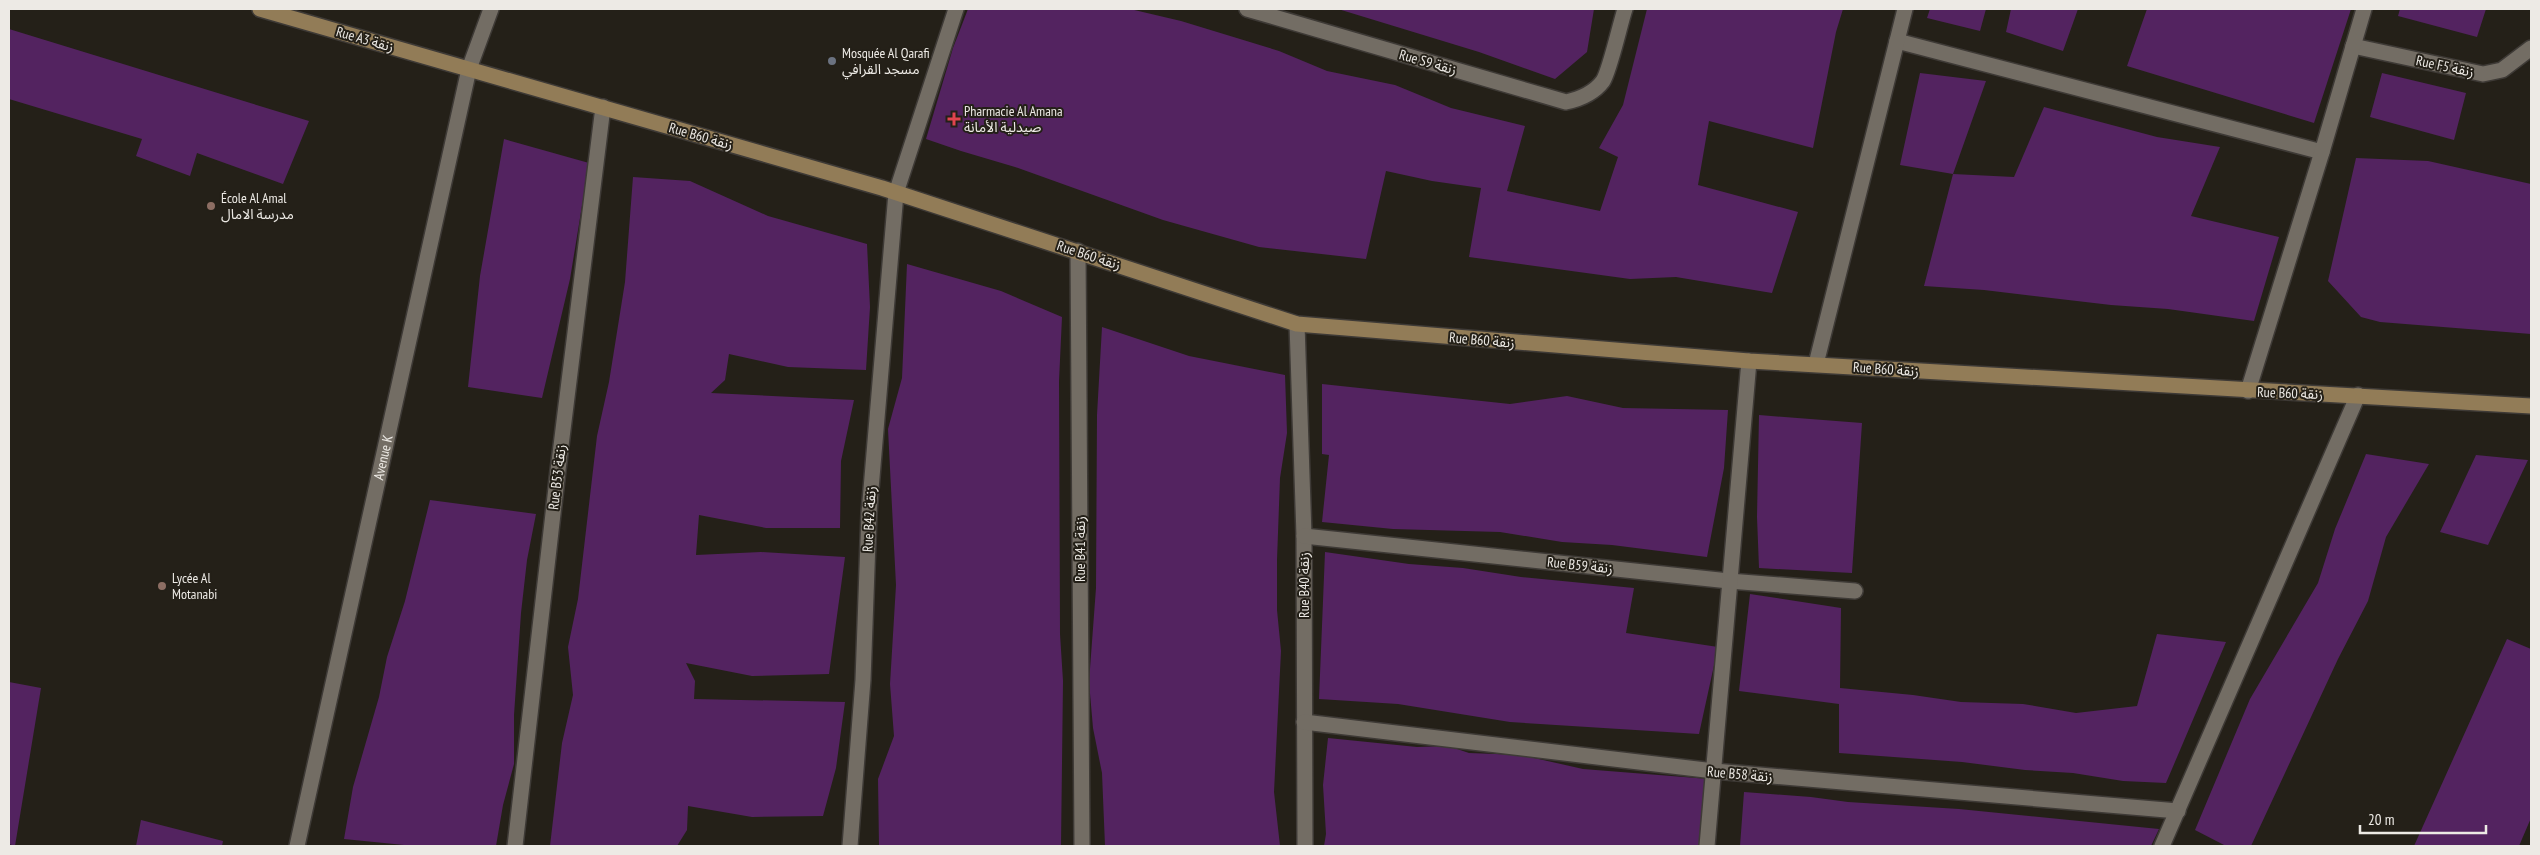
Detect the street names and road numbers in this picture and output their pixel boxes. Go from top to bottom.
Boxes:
street label: Rue A3 زنقة [334,22,396,56]
street label: Rue S9 زنقة [1397,45,1459,79]
street label: Rue F5 زنقة [2414,51,2476,81]
street label: Rue B60 زنقة [667,118,735,154]
street label: Rue B60 زنقة [1055,236,1123,274]
street label: Rue B60 زنقة [1448,328,1516,352]
street label: Rue B60 زنقة [1852,358,1920,380]
street label: Rue B60 زنقة [2257,383,2323,403]
street label: Avenue K [369,433,397,481]
street label: Rue B53 زنقة [544,443,570,511]
street label: Rue B42 زنقة [858,486,880,552]
street label: Rue B41 زنقة [1071,516,1089,582]
street label: Rue B40 زنقة [1295,552,1313,618]
street label: Rue B59 زنقة [1546,553,1614,577]
street label: Rue B58 زنقة [1706,762,1774,786]

